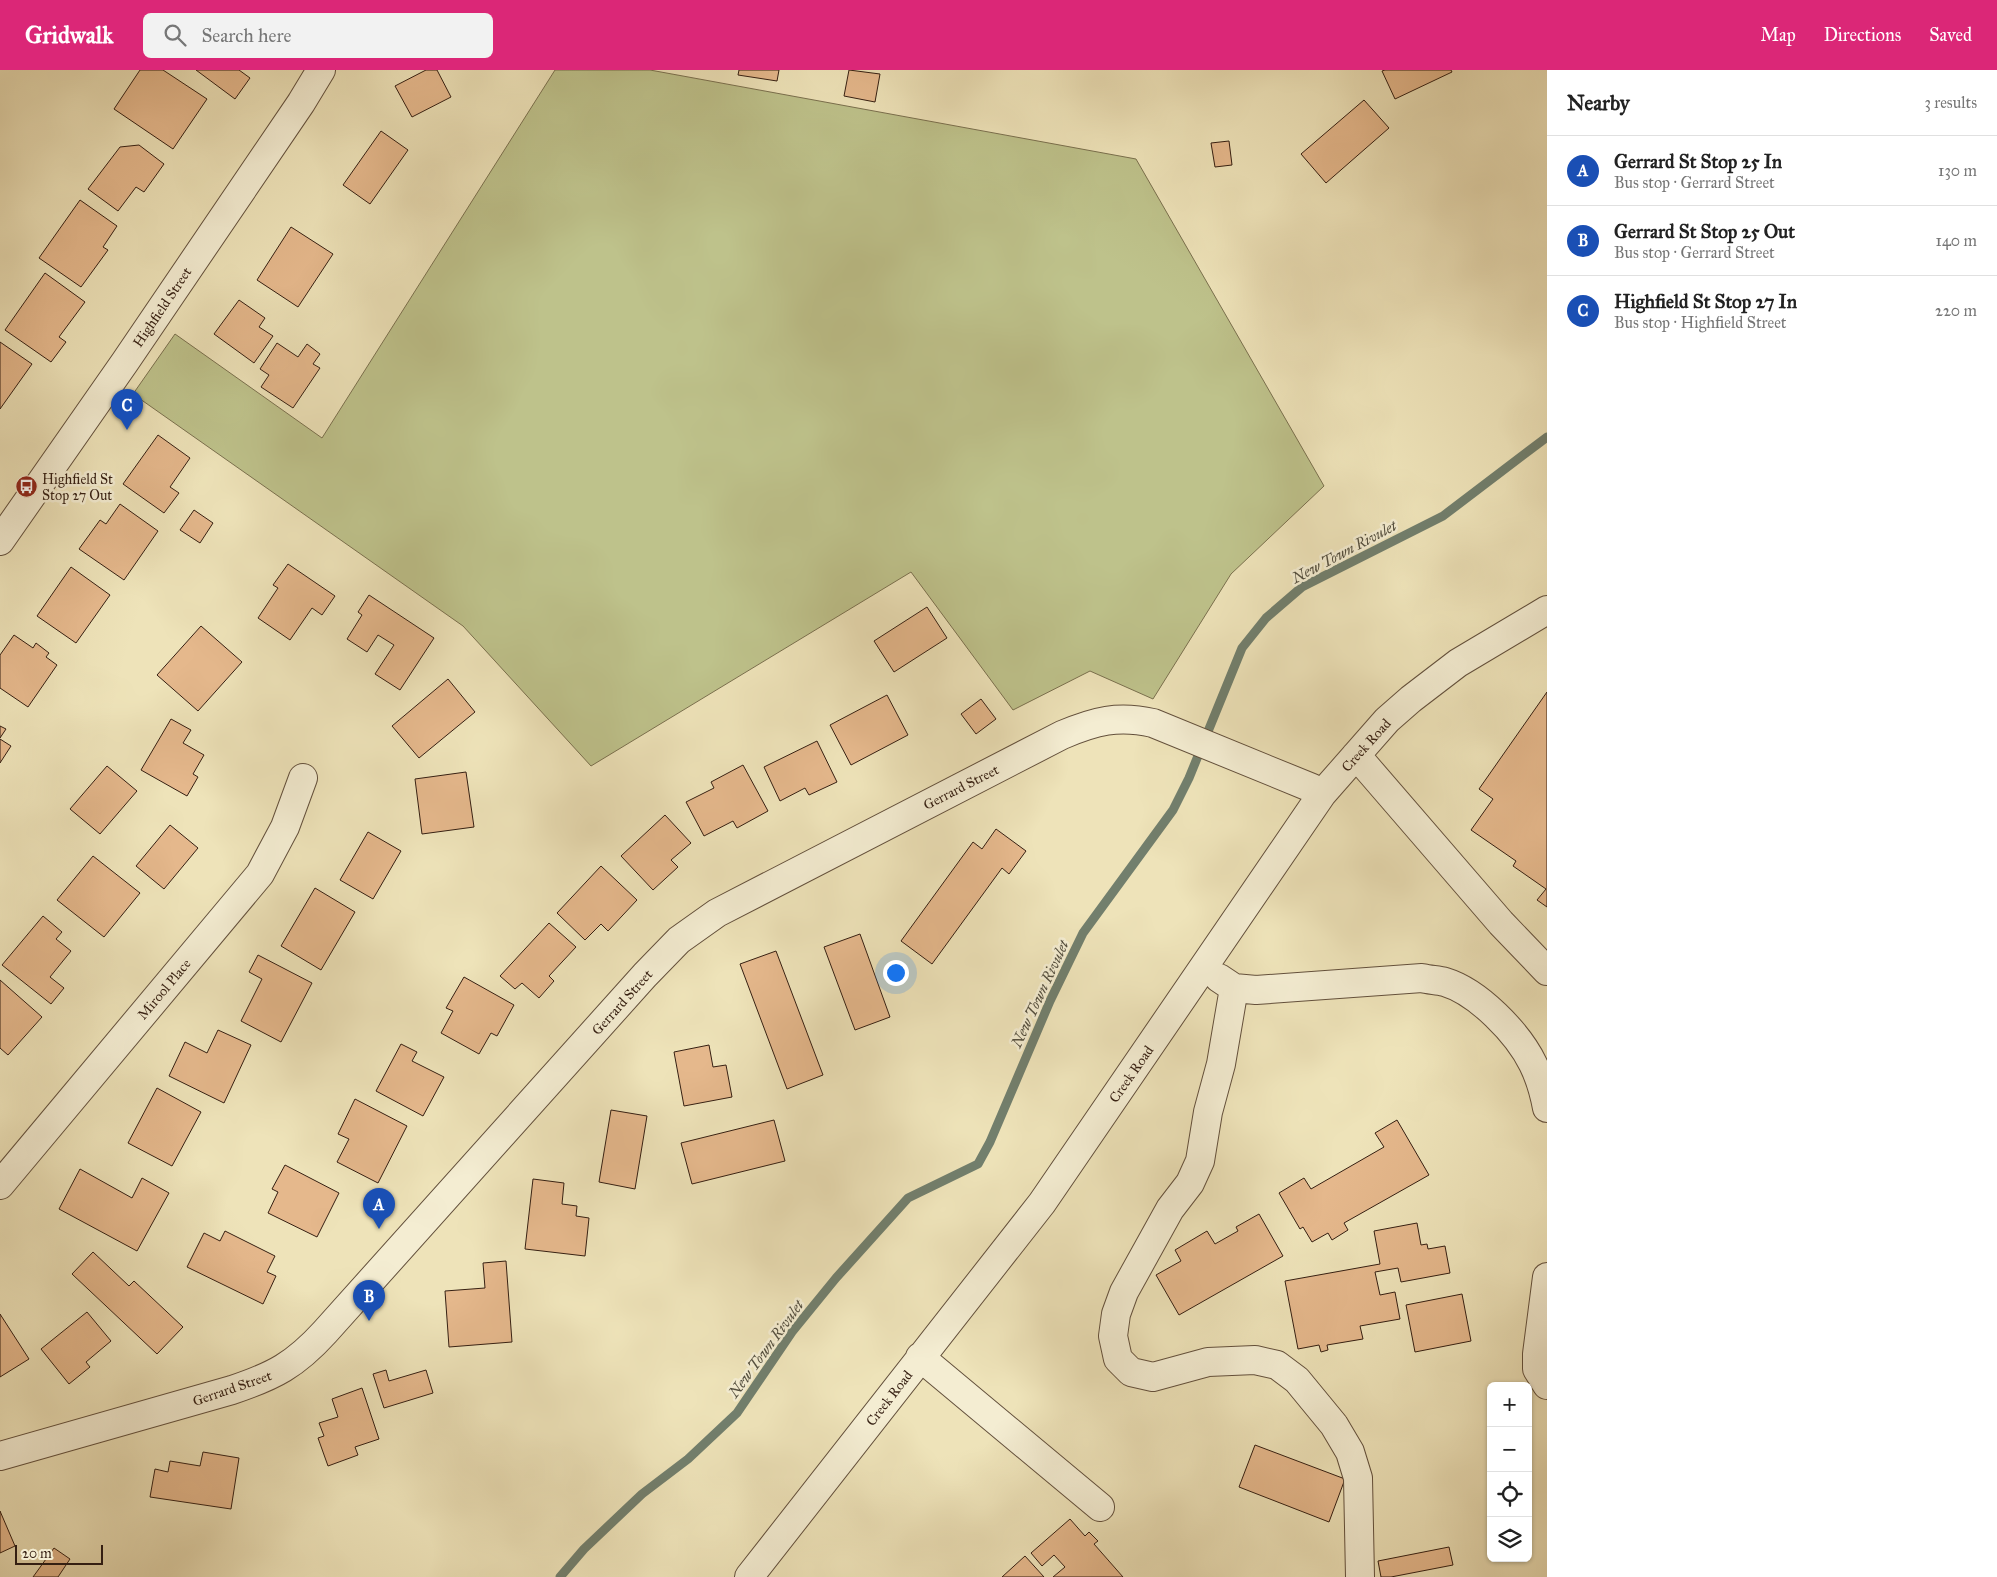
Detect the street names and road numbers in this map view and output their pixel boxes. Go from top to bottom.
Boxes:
street label: Highfield Street [129,264,195,350]
street label: Creek Road [1338,715,1395,775]
street label: Gerrard Street [921,761,1002,814]
street label: Mirool Place [134,955,195,1023]
street label: Gerrard Street [588,966,656,1039]
street label: Creek Road [1106,1043,1157,1106]
street label: Gerrard Street [190,1367,274,1410]
street label: Creek Road [862,1367,916,1429]

